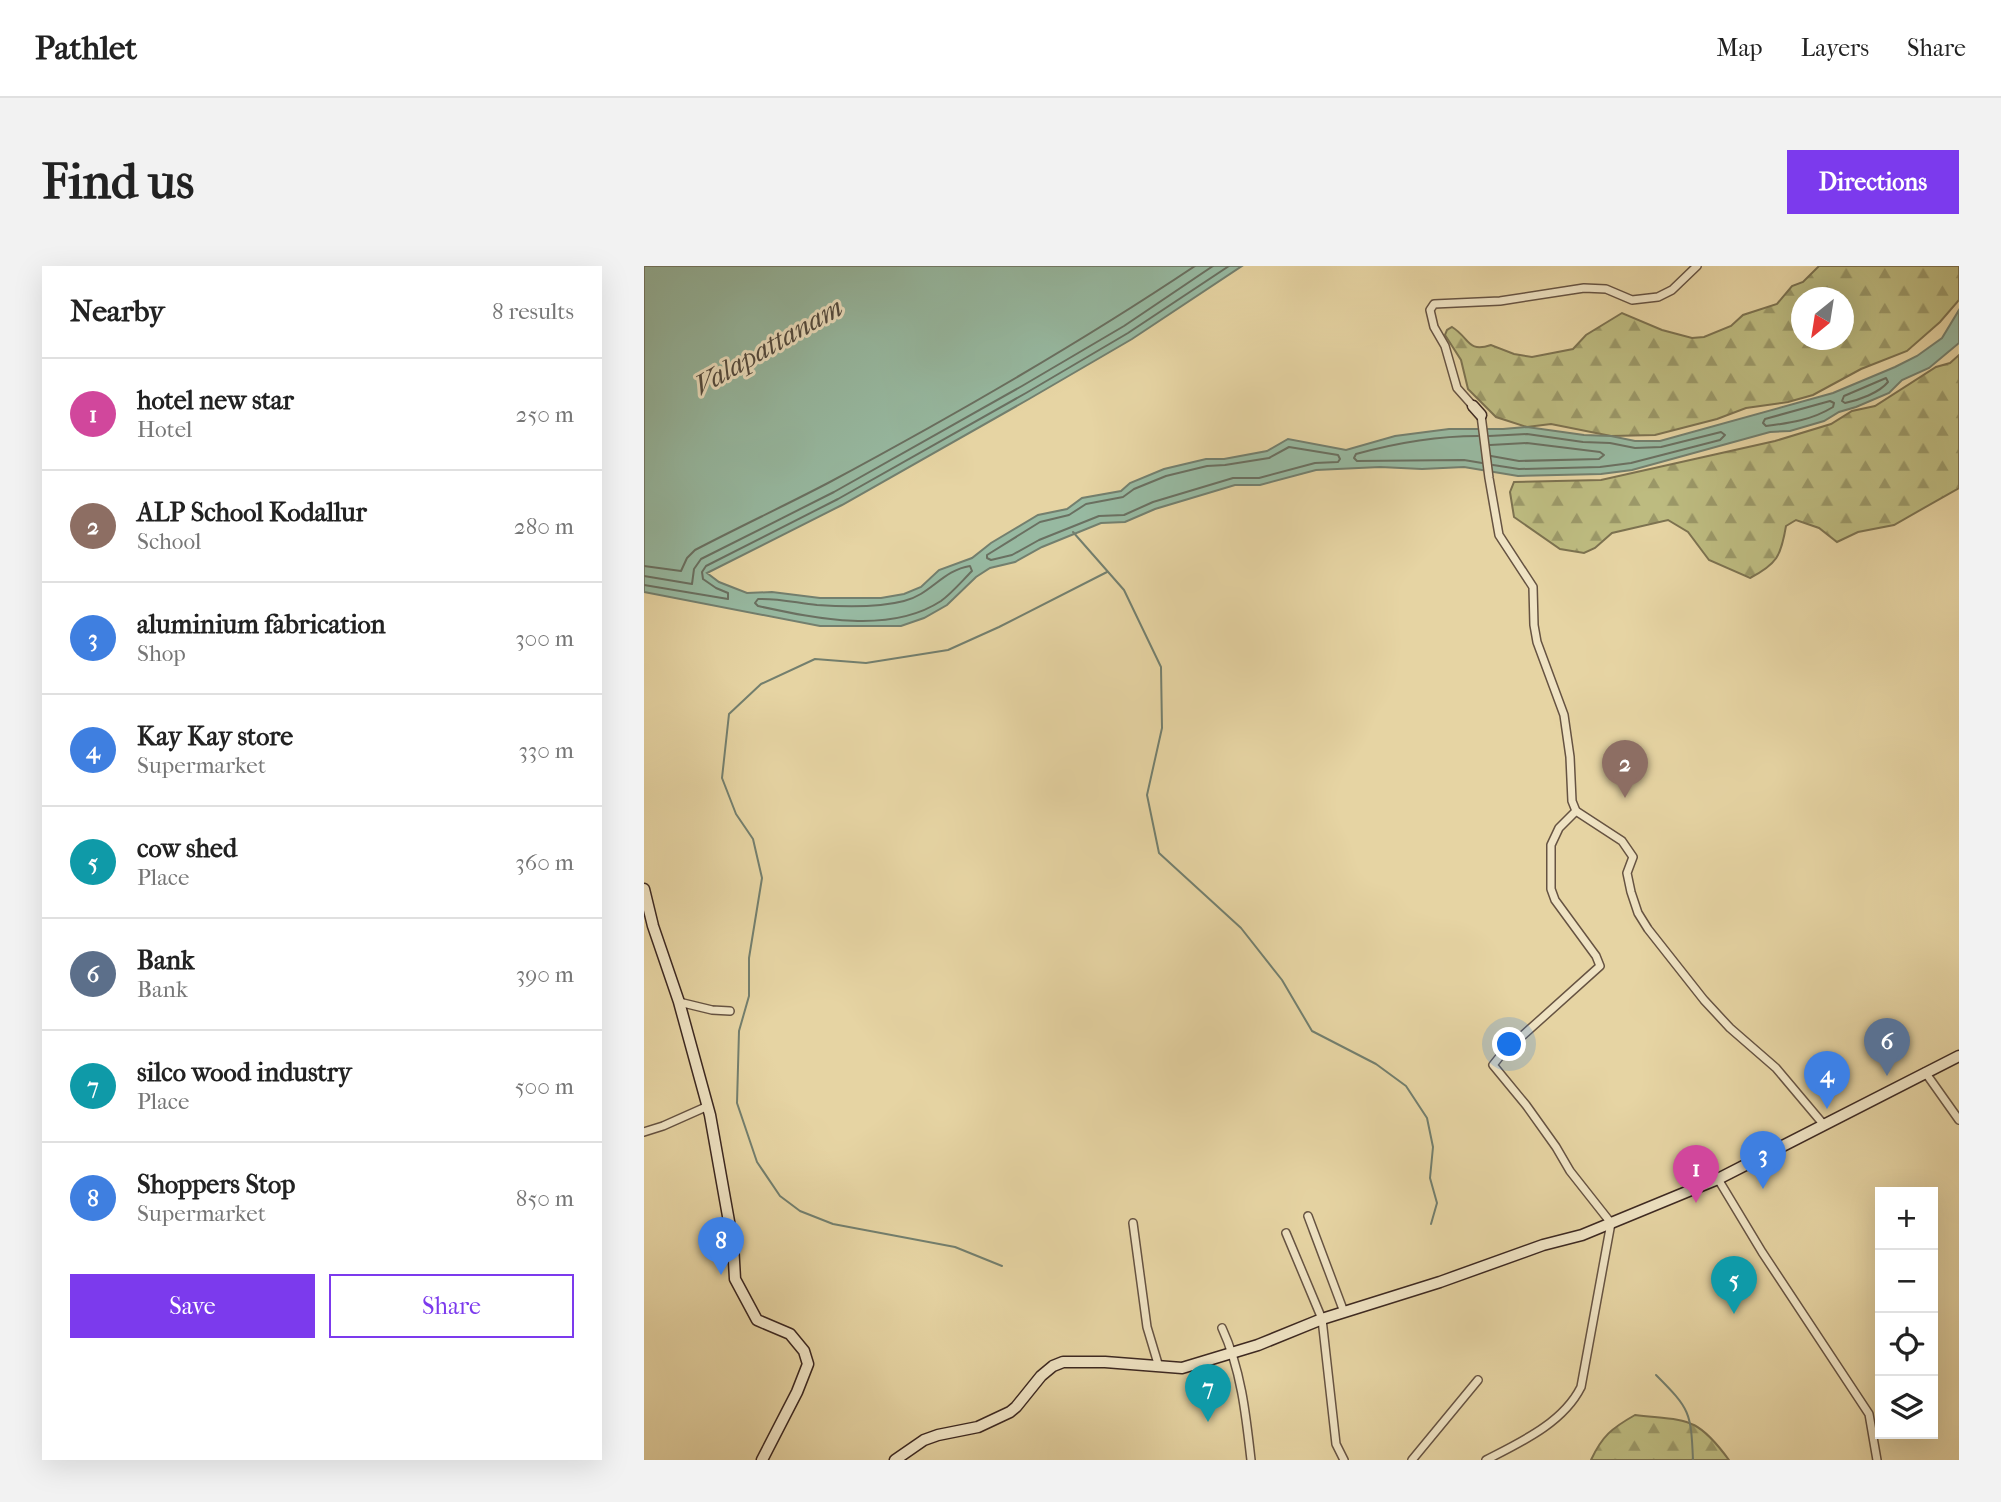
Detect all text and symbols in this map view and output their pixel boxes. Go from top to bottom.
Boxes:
text: Pathlet [35,29,137,68]
text: Map [1717,34,1763,62]
text: Layers [1801,34,1869,62]
text: Share [1907,34,1966,62]
button: Directions [1787,150,1959,214]
text: Find us [42,153,194,211]
north arrow [1791,287,1854,350]
water label: Valapattanam [688,290,848,402]
text: Nearby [70,294,165,329]
text: 8 results [492,298,574,325]
text: hotel new star [137,385,294,416]
text: 1 [89,401,97,428]
text: 250 m [516,401,574,428]
text: Hotel [137,416,192,443]
text: ALP School Kodallur [137,497,367,528]
text: 2 [87,513,99,540]
text: 280 m [514,513,574,540]
text: School [137,528,201,555]
text: aluminium fabrication [137,609,386,640]
text: 3 [88,625,98,652]
text: 300 m [515,625,574,652]
text: Shop [137,640,186,667]
text: Kay Kay store [137,721,293,752]
text: 4 [86,737,100,764]
text: 330 m [518,737,574,764]
pin: 2 [1602,740,1648,798]
text: Supermarket [137,752,266,779]
text: cow shed [137,833,237,864]
text: 5 [88,849,98,876]
text: 360 m [515,849,574,876]
text: Place [137,864,189,891]
text: Bank [137,945,194,976]
text: 6 [87,961,99,988]
text: 390 m [516,961,574,988]
text: Bank [137,976,188,1003]
pin: 6 [1864,1018,1910,1076]
your location [1492,1027,1526,1061]
pin: 4 [1804,1051,1850,1109]
text: silco wood industry [137,1057,352,1088]
text: 7 [87,1073,99,1100]
text: 500 m [515,1073,574,1100]
text: Place [137,1088,189,1115]
pin: 3 [1740,1131,1786,1189]
pin: 1 [1673,1145,1719,1203]
text: Shoppers Stop [137,1169,295,1200]
text: 8 [87,1185,99,1212]
text: 850 m [516,1185,574,1212]
map controls [1875,1187,1938,1439]
button: + [1875,1187,1938,1250]
text: Supermarket [137,1200,266,1227]
pin: 8 [698,1217,744,1275]
button: − [1875,1250,1938,1313]
pin: 5 [1711,1256,1757,1314]
button: Save [70,1274,315,1338]
button: Share [329,1274,574,1338]
button: locate [1875,1313,1938,1376]
pin: 7 [1185,1364,1231,1422]
button: layers [1875,1376,1938,1439]

